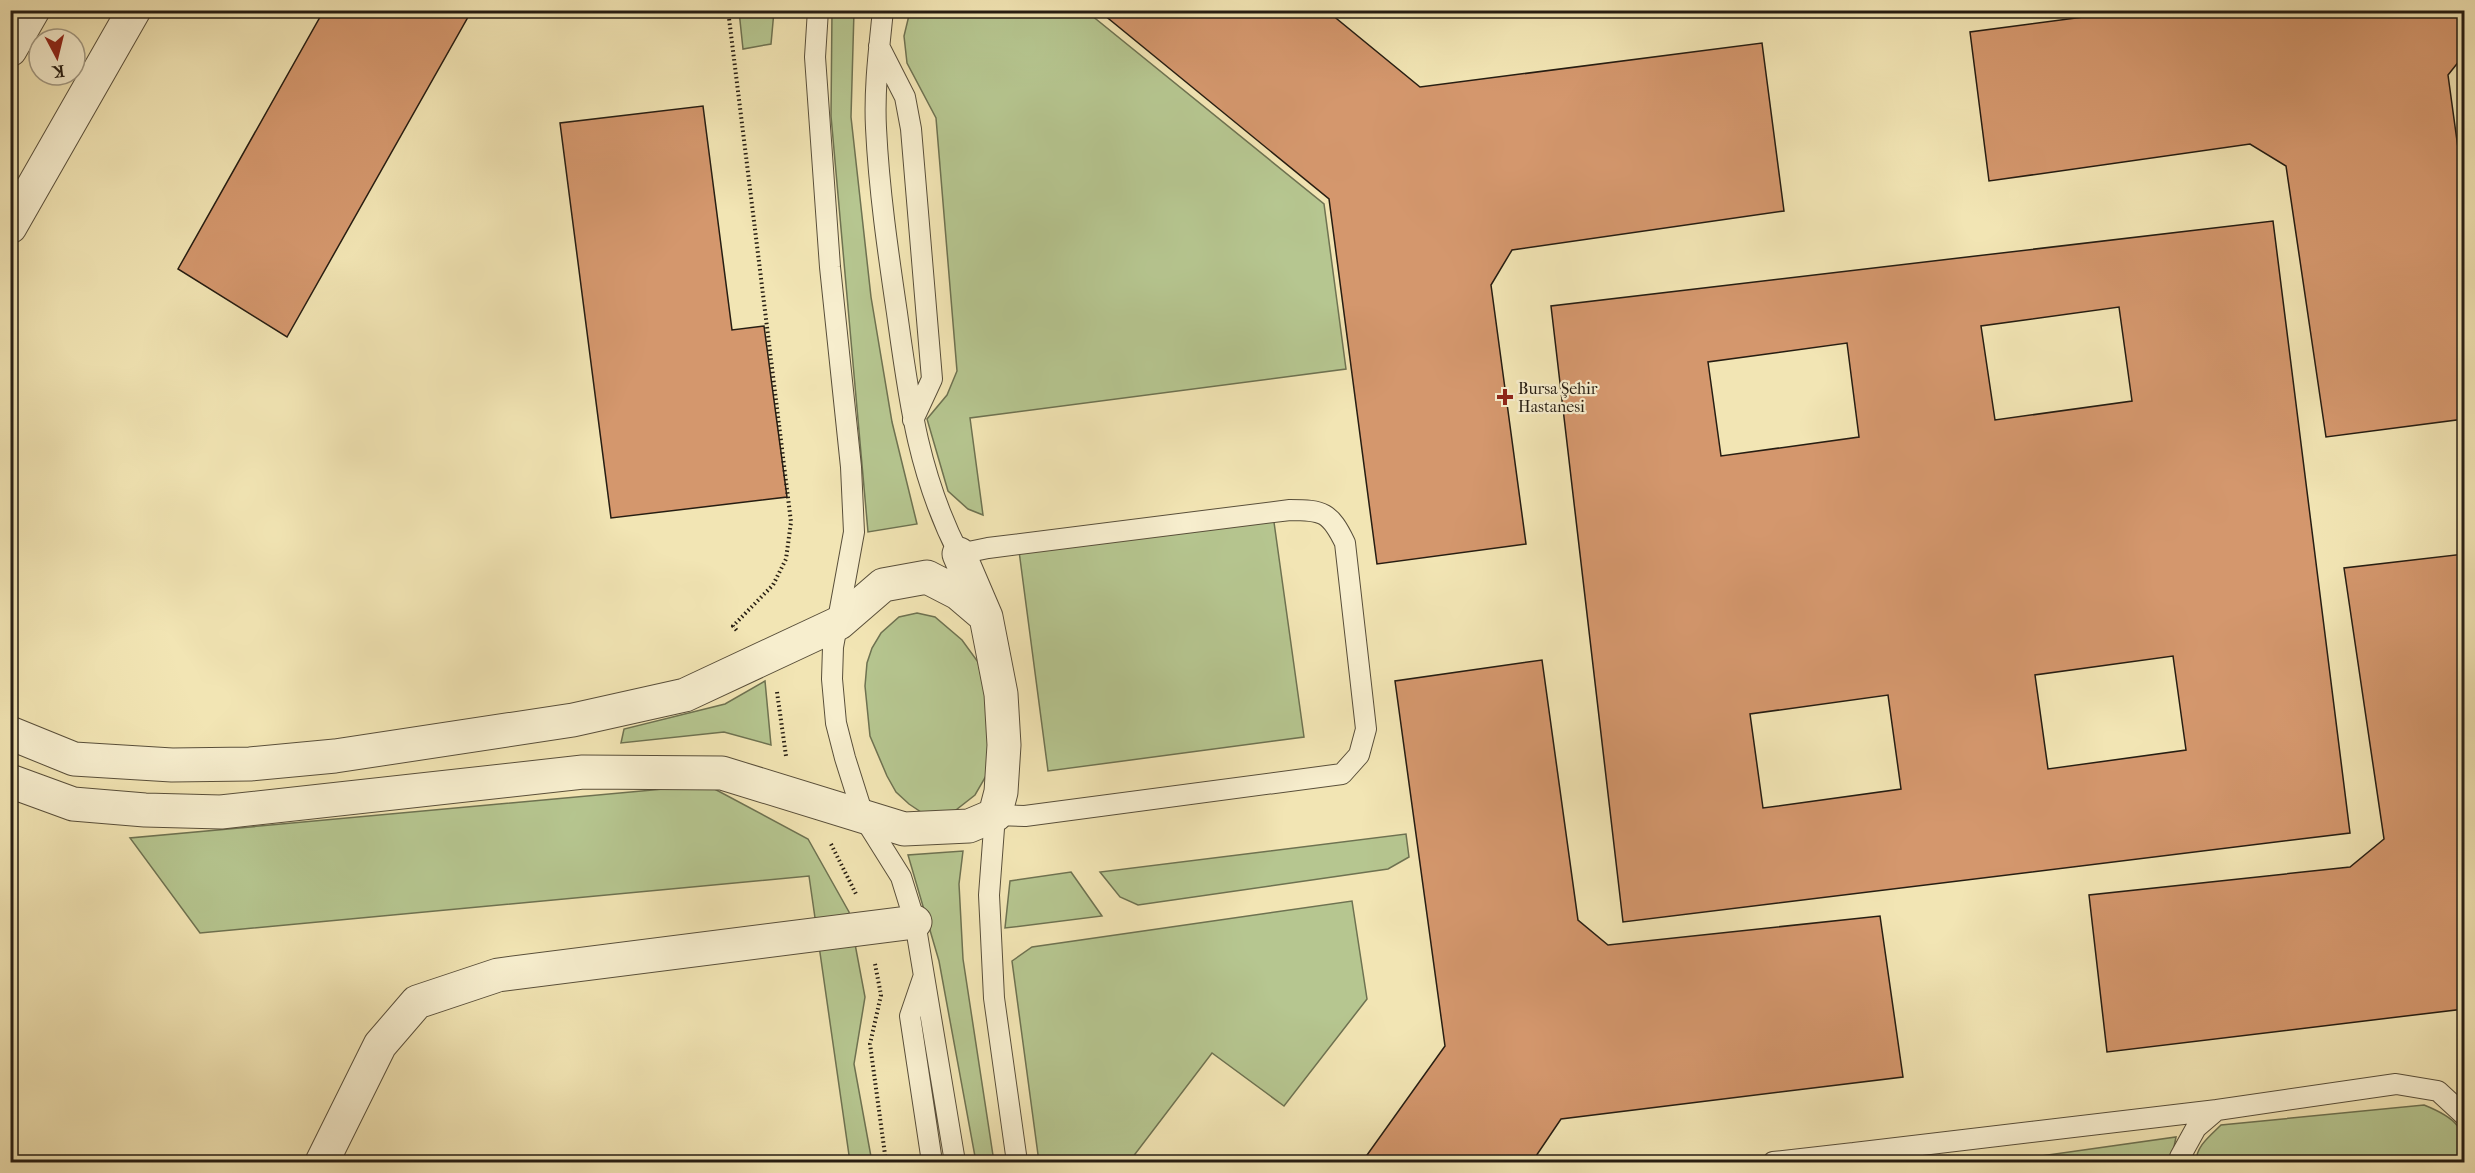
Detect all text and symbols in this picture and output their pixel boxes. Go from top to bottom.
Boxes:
north arrow [27,27,87,87]
text: K [50,61,66,82]
place label: Bursa Şehir Hastanesi [1518,379,1598,416]
marker: Bursa Şehir Hastanesi [1496,388,1514,406]

